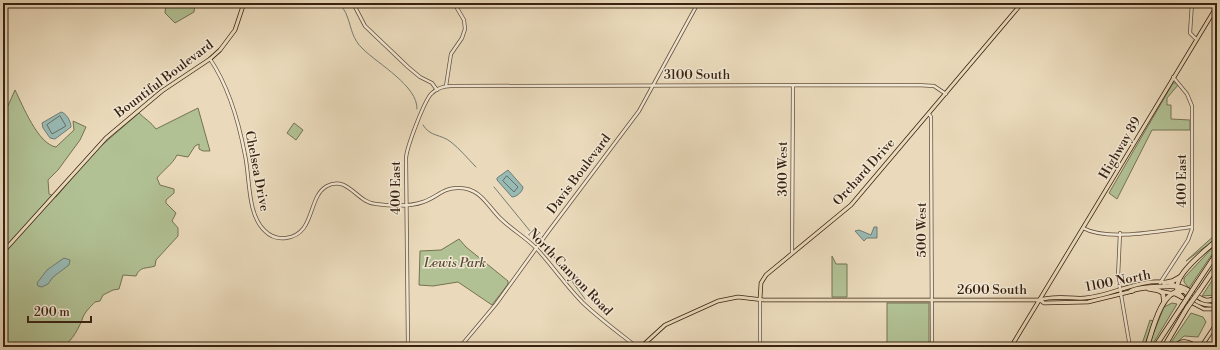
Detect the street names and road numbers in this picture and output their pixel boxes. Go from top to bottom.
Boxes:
street label: Bountiful Boulevard [111,36,217,122]
street label: 3100 South [664,67,731,83]
street label: Highway 89 [1096,114,1144,182]
street label: Chelsea Drive [241,129,273,213]
street label: Davis Boulevard [544,130,615,217]
street label: Orchard Drive [830,135,899,209]
street label: 300 West [775,141,791,197]
street label: 400 East [1174,154,1190,208]
street label: 400 East [388,161,404,215]
street label: 500 West [914,202,930,258]
street label: North Canyon Road [524,225,616,319]
street label: 1100 North [1084,267,1152,295]
street label: 2600 South [957,282,1027,298]

